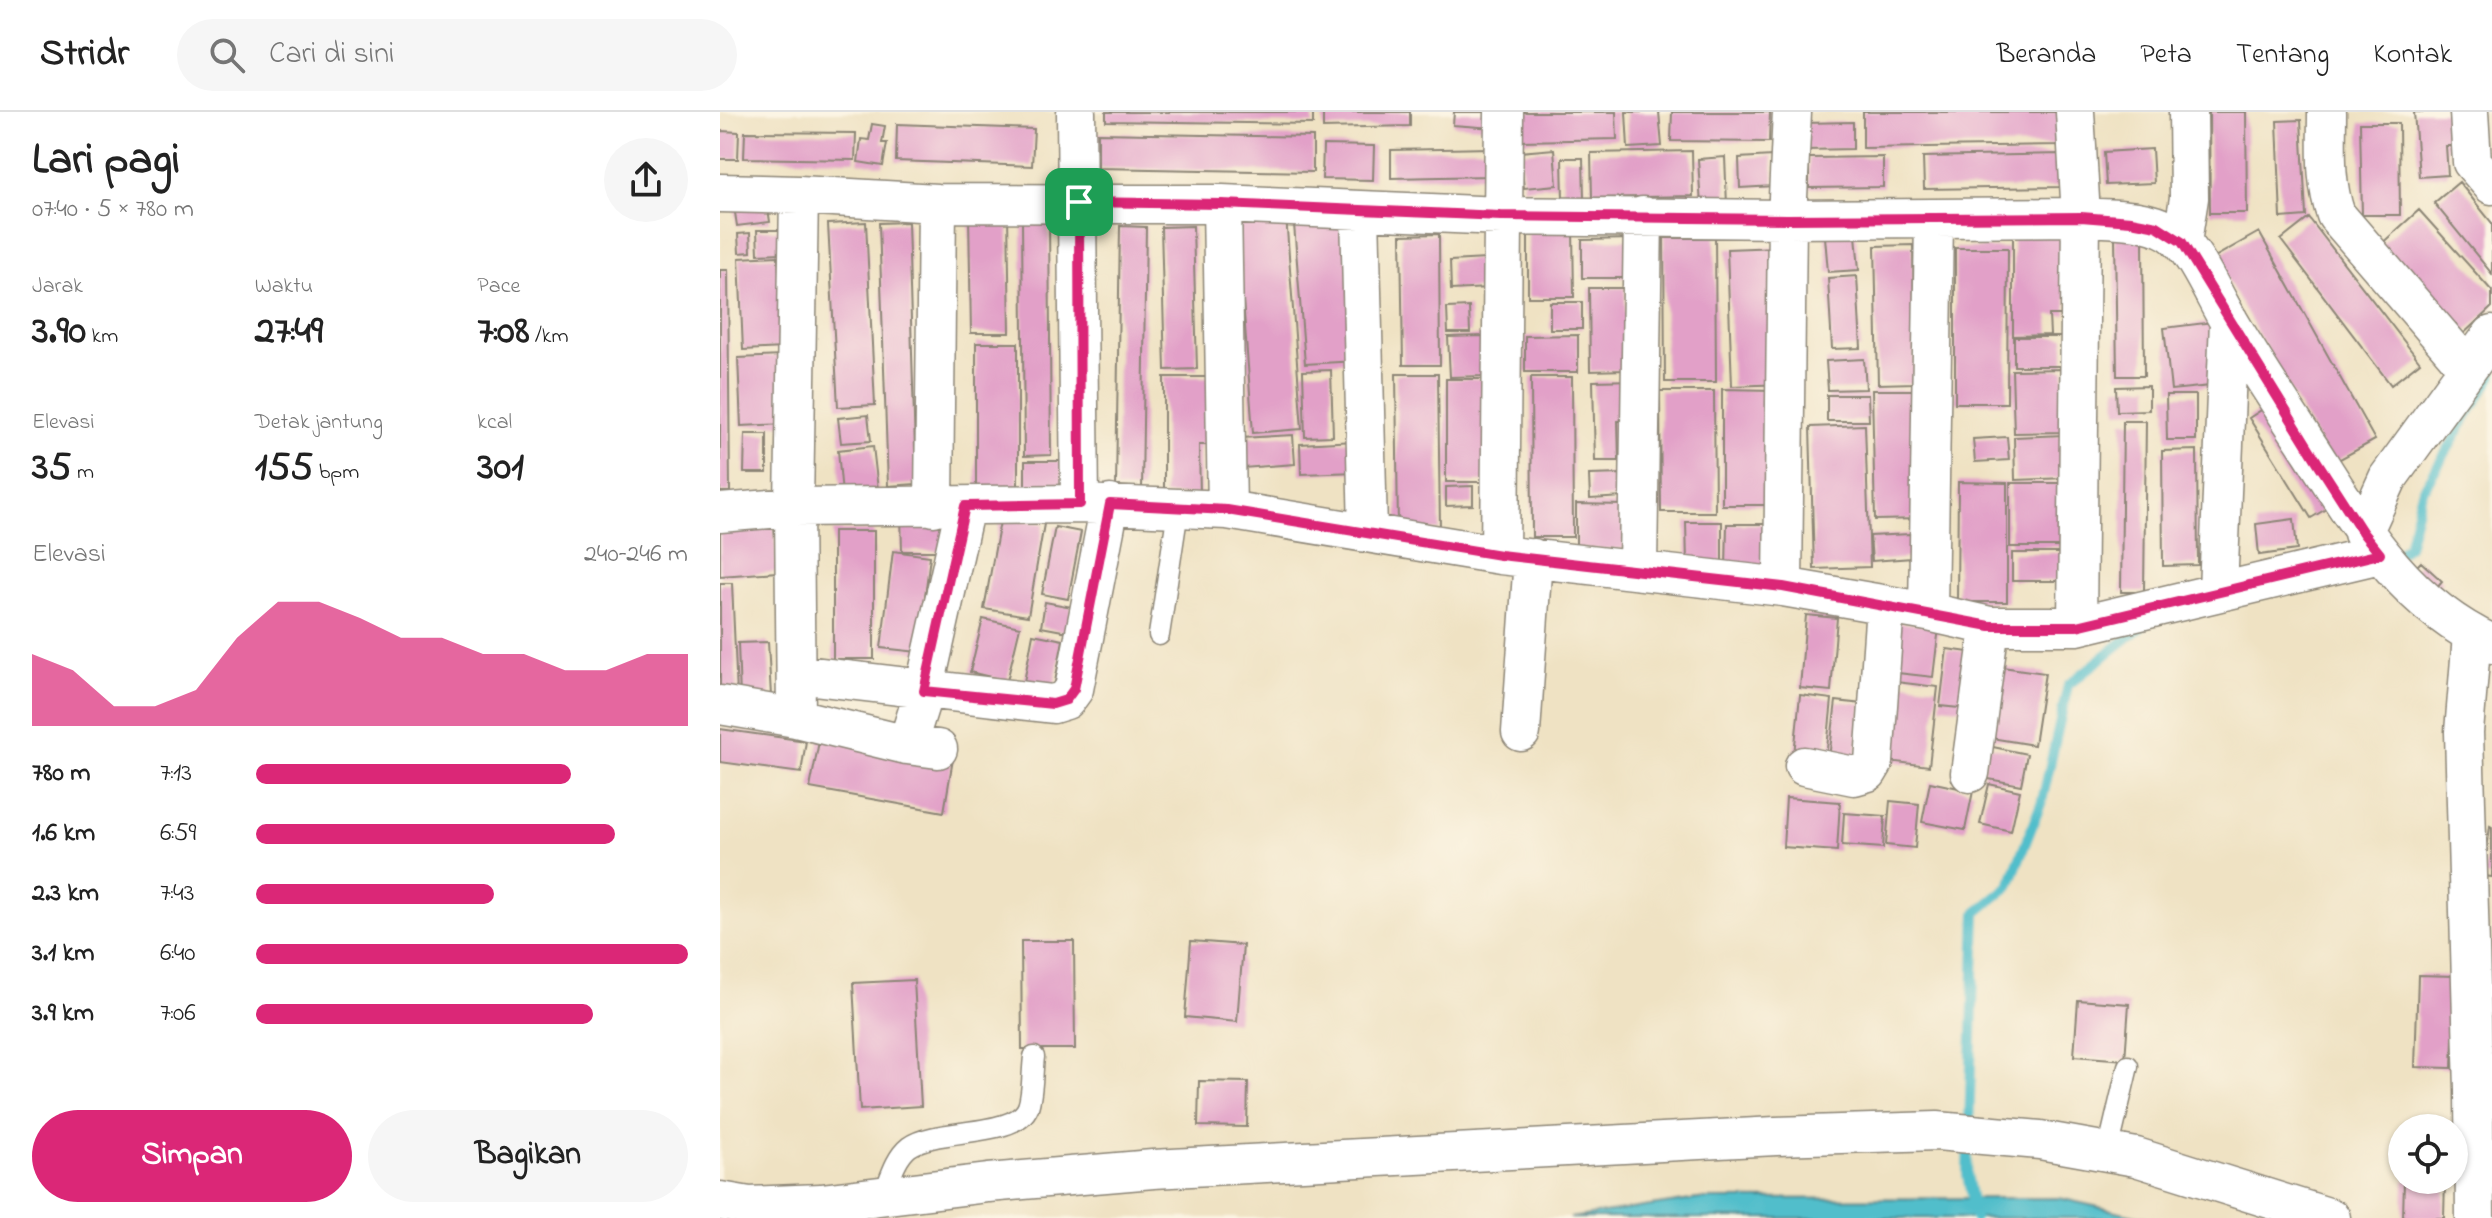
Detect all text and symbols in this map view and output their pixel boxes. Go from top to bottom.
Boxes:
search box [177,19,737,91]
text: Stridr [40,27,129,83]
icon: search [205,33,249,77]
text: Cari di sini [269,33,394,77]
text: Beranda [1996,35,2096,76]
text: Peta [2140,35,2192,76]
text: Tentang [2236,35,2329,76]
text: Kontak [2373,35,2452,76]
text: Lari pagi [32,129,180,193]
button: share [604,138,688,222]
pin [1045,168,1113,236]
icon: arrive [1057,180,1101,224]
text: 07:40 · 5 × 780 m [32,191,194,229]
text: Jarak [32,271,83,303]
text: Waktu [255,271,313,303]
text: Pace [477,271,520,303]
text: 3.90 [32,303,86,362]
text: 27:49 [255,303,323,362]
text: 7:08 [477,303,530,362]
text: km [86,321,118,353]
text: /km [530,321,569,353]
text: Elevasi [32,407,94,439]
text: Detak jantung [255,407,383,439]
text: kcal [477,407,512,439]
text: 35 [32,439,71,498]
text: 155 [255,439,313,498]
text: 301 [477,439,524,498]
text: m [71,457,94,489]
text: bpm [313,457,359,489]
text: Elevasi [32,536,106,574]
text: 240–246 m [584,536,688,574]
text: 780 m [32,755,90,793]
text: 7:13 [160,755,192,793]
text: 1.6 km [32,815,95,853]
text: 6:59 [160,815,196,853]
text: 2.3 km [32,875,99,913]
text: 7:43 [160,875,194,913]
text: 3.1 km [32,935,94,973]
text: 6:40 [160,935,196,973]
text: 3.9 km [32,995,94,1033]
text: 7:06 [160,995,196,1033]
button: Simpan [32,1110,352,1202]
button: Bagikan [368,1110,688,1202]
map controls [2388,1114,2468,1194]
button: locate [2388,1114,2468,1194]

